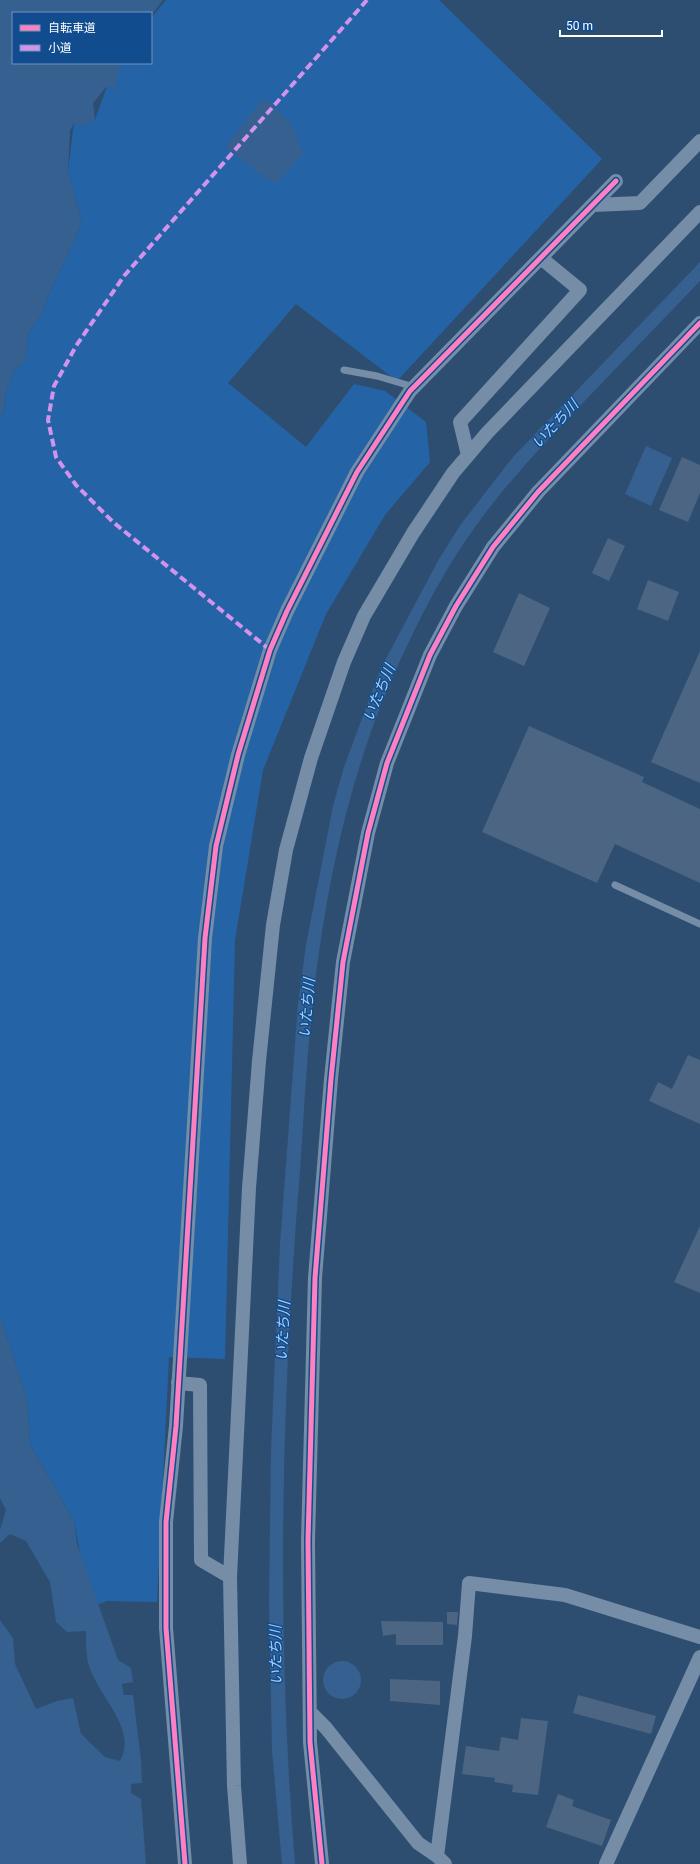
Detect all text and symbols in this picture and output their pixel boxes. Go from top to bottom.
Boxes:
legend [12,12,152,64]
scale bar [560,12,662,38]
text: 50 m [566,19,593,33]
text: 自転車道 [48,21,96,35]
text: 小道 [48,41,72,55]
water label: いたち川 [528,394,583,452]
water label: いたち川 [359,660,400,724]
water label: いたち川 [295,975,319,1039]
water label: いたち川 [272,1299,294,1361]
water label: いたち川 [266,1623,286,1685]

